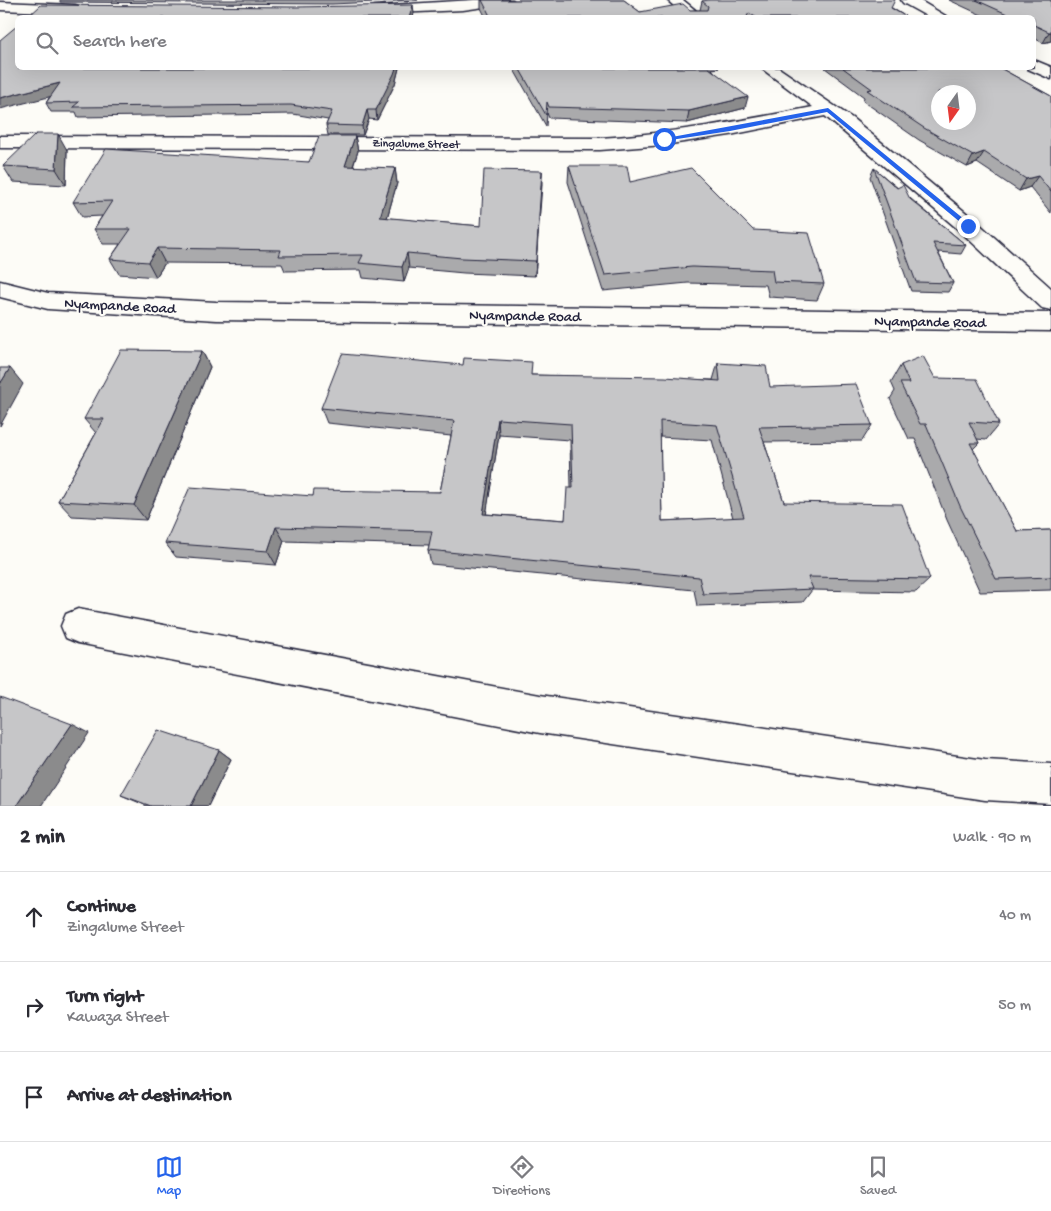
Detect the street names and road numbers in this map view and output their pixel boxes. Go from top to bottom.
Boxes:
street label: Zingalume Street [372,137,461,153]
street label: Nyampande Road [64,295,177,319]
street label: Nyampande Road [469,307,582,327]
street label: Nyampande Road [874,313,987,333]

